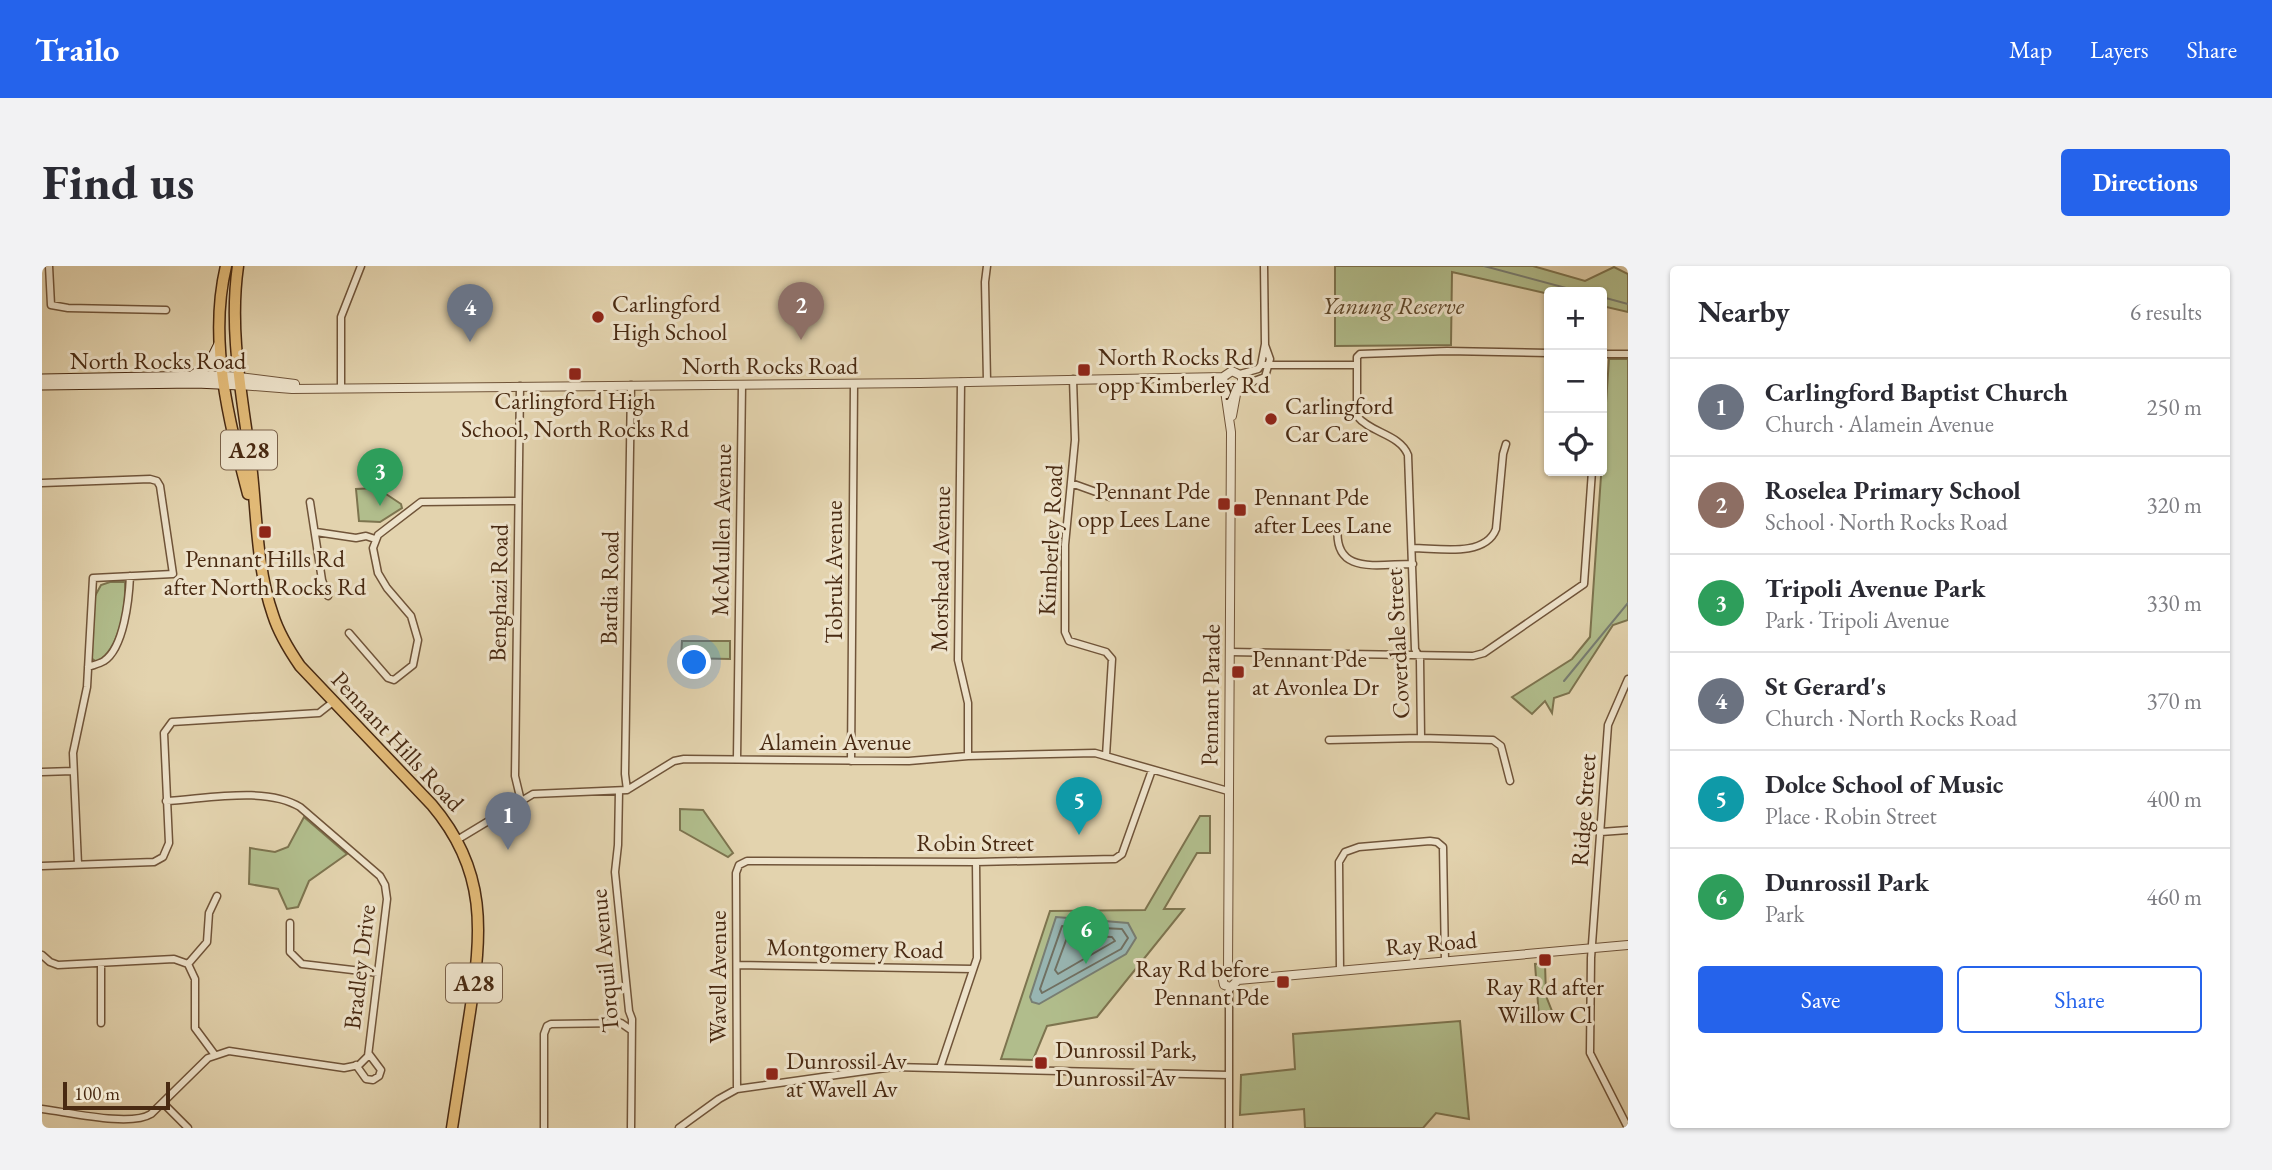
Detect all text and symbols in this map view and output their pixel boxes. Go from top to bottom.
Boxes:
text: Trailo [35,28,119,71]
text: Map [2009,34,2052,65]
text: Layers [2090,34,2149,65]
text: Share [2187,34,2237,65]
button: Directions [2061,149,2230,216]
text: Find us [42,150,194,214]
pin: 2 [778,282,824,340]
pin: 4 [447,284,493,342]
map controls [1544,287,1607,476]
button: + [1544,287,1607,350]
place label: Carlingford High School [612,288,728,347]
park label: Yanung Reserve [1322,290,1465,321]
text: Nearby [1698,292,1790,331]
text: 6 results [2130,297,2202,327]
marker: Carlingford High School [590,309,606,325]
place label: North Rocks Rd opp Kimberley Rd [1098,341,1271,400]
street label: North Rocks Road [70,345,247,376]
street label: North Rocks Road [682,350,859,381]
button: − [1544,350,1607,413]
marker: North Rocks Rd opp Kimberley Rd [1076,362,1092,378]
marker: Carlingford High School, North Rocks Rd [567,366,583,382]
text: Carlingford Baptist Church [1765,375,2068,409]
place label: Carlingford High School, North Rocks Rd [461,385,690,444]
place label: Carlingford Car Care [1285,390,1394,449]
text: 1 [1715,392,1727,422]
text: 250 m [2146,392,2202,422]
text: Church · Alamein Avenue [1765,409,1994,439]
marker: Carlingford Car Care [1263,411,1279,427]
button: locate [1544,413,1607,476]
road number: A28 [221,430,277,470]
street label: McMullen Avenue [704,444,738,616]
pin: 3 [357,448,403,506]
street label: Kimberley Road [1031,463,1069,616]
text: Roselea Primary School [1765,473,2021,507]
place label: Pennant Pde opp Lees Lane [1078,475,1210,534]
place label: Pennant Pde after Lees Lane [1254,481,1392,540]
street label: Morshead Avenue [923,486,957,652]
text: 2 [1715,490,1727,520]
text: 320 m [2146,490,2202,520]
marker: Pennant Pde opp Lees Lane [1216,496,1232,512]
street label: Tobruk Avenue [818,500,849,644]
marker: Pennant Pde after Lees Lane [1232,502,1248,518]
text: School · North Rocks Road [1765,507,2008,537]
street label: Benghazi Road [481,523,515,662]
marker: Pennant Hills Rd after North Rocks Rd [257,524,273,540]
street label: Bardia Road [593,530,626,645]
place label: Pennant Hills Rd after North Rocks Rd [164,543,367,602]
street label: Coverdale Street [1378,568,1416,720]
text: Tripoli Avenue Park [1765,571,1985,605]
text: 3 [1715,588,1727,618]
text: 330 m [2146,588,2202,618]
text: Park · Tripoli Avenue [1765,605,1949,635]
street label: Pennant Parade [1193,624,1227,766]
place label: Pennant Pde at Avonlea Dr [1252,643,1379,702]
your location [677,645,711,679]
street label: Pennant Hills Road [325,664,472,818]
marker: Pennant Pde at Avonlea Dr [1230,664,1246,680]
text: St Gerard's [1765,669,1886,703]
text: 4 [1715,686,1727,716]
text: 370 m [2146,686,2202,716]
text: Church · North Rocks Road [1765,703,2017,733]
street label: Alamein Avenue [758,726,911,757]
street label: Ridge Street [1564,752,1602,867]
text: Dolce School of Music [1765,767,2004,801]
pin: 5 [1056,777,1102,835]
text: 5 [1715,784,1727,814]
text: 400 m [2146,784,2202,814]
pin: 1 [485,792,531,850]
text: Place · Robin Street [1765,801,1937,831]
street label: Robin Street [916,827,1034,858]
text: Dunrossil Park [1765,865,1929,899]
text: 6 [1715,882,1727,912]
text: 460 m [2146,882,2202,912]
street label: Torquil Avenue [582,888,626,1034]
text: Park [1765,899,1804,929]
street label: Bradley Drive [336,903,382,1031]
pin: 6 [1063,906,1109,964]
street label: Wavell Avenue [702,910,733,1044]
street label: Ray Road [1384,923,1479,962]
street label: Montgomery Road [766,931,945,965]
marker: Ray Rd after Willow Cl [1537,952,1553,968]
place label: Ray Rd before Pennant Pde [1135,953,1269,1012]
road number: A28 [446,964,502,1002]
button: Save [1698,966,1943,1033]
button: Share [1957,966,2202,1033]
place label: Ray Rd after Willow Cl [1486,971,1604,1030]
marker: Ray Rd before Pennant Pde [1275,974,1291,990]
place label: Dunrossil Park, Dunrossil Av [1055,1034,1197,1093]
place label: Dunrossil Av at Wavell Av [786,1045,907,1104]
marker: Dunrossil Park, Dunrossil Av [1033,1055,1049,1071]
marker: Dunrossil Av at Wavell Av [764,1066,780,1082]
scale bar [63,1079,170,1111]
text: 100 m [74,1081,120,1106]

